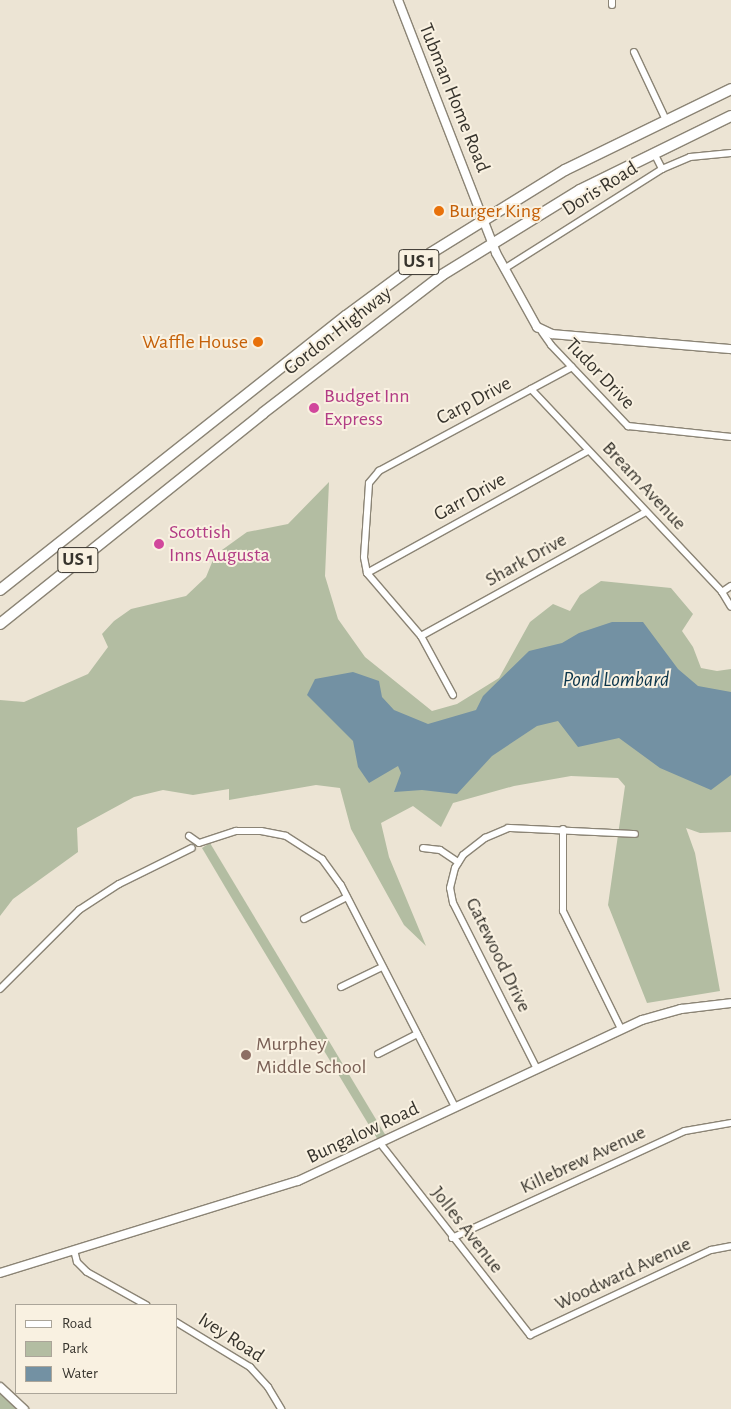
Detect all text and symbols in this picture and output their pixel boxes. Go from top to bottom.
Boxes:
street label: Tubman Home Road [413,20,495,176]
street label: Doris Road [558,156,642,222]
place label: Burger King [449,199,541,223]
marker: Burger King [433,205,445,217]
road number: US 1 [398,246,440,278]
street label: Gordon Highway [279,281,397,381]
place label: Waffle House [142,330,248,354]
street label: Tudor Drive [560,333,640,415]
marker: Waffle House [252,336,264,348]
street label: Carp Drive [433,371,515,431]
place label: Budget Inn Express [324,384,410,431]
marker: Budget Inn Express [308,402,320,414]
street label: Bream Avenue [597,437,691,535]
street label: Garr Drive [430,467,510,527]
place label: Scottish Inns Augusta [169,520,270,567]
street label: Shark Drive [481,528,571,592]
marker: Scottish Inns Augusta [153,538,165,550]
road number: US 1 [57,544,99,576]
water label: Pond Lombard [563,667,669,693]
street label: Gatewood Drive [460,894,536,1016]
place label: Murphey Middle School [256,1032,367,1079]
marker: Murphey Middle School [240,1049,252,1061]
street label: Bungalow Road [303,1097,423,1169]
street label: Killebrew Avenue [516,1120,650,1200]
street label: Jolles Avenue [426,1182,508,1278]
street label: Woodward Avenue [551,1232,695,1316]
legend [15,1304,178,1394]
street label: Ivey Road [194,1308,268,1368]
text: Road [62,1316,92,1331]
text: Park [62,1341,88,1356]
text: Water [62,1366,98,1381]

